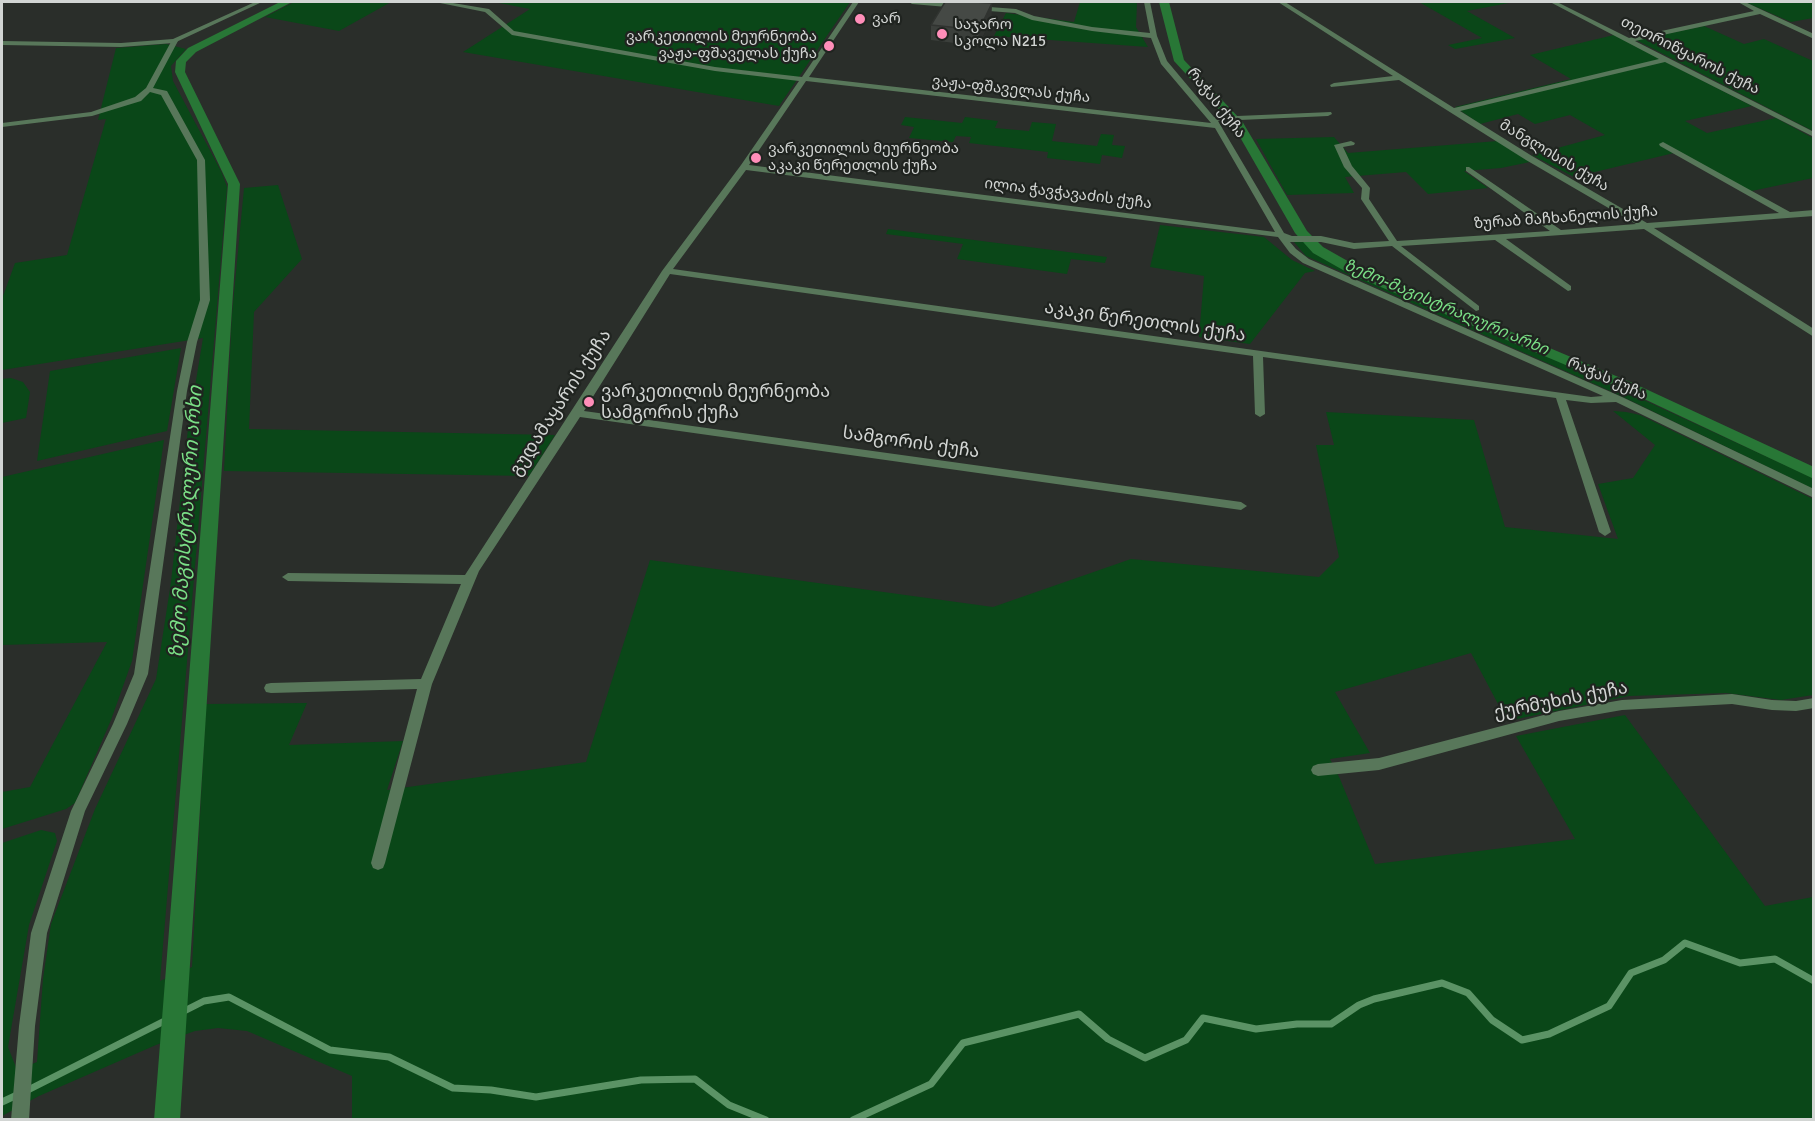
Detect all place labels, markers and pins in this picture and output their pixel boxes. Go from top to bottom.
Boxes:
place label: ვარ [872,10,901,28]
marker: ვარ [853,12,867,26]
place label: საჯარო სკოლა N215 [954,16,1046,51]
marker: საჯარო სკოლა N215 [935,27,949,41]
place label: ვარკეთილის მეურნეობა ვაჟა-ფშაველას ქუჩა [626,28,817,63]
marker: ვარკეთილის მეურნეობა ვაჟა-ფშაველას ქუჩა [822,39,836,53]
place label: ვარკეთილის მეურნეობა აკაკი წერეთლის ქუჩა [768,140,959,175]
marker: ვარკეთილის მეურნეობა აკაკი წერეთლის ქუჩა [749,151,763,165]
place label: ვარკეთილის მეურნეობა სამგორის ქუჩა [601,381,830,424]
marker: ვარკეთილის მეურნეობა სამგორის ქუჩა [582,395,596,409]

